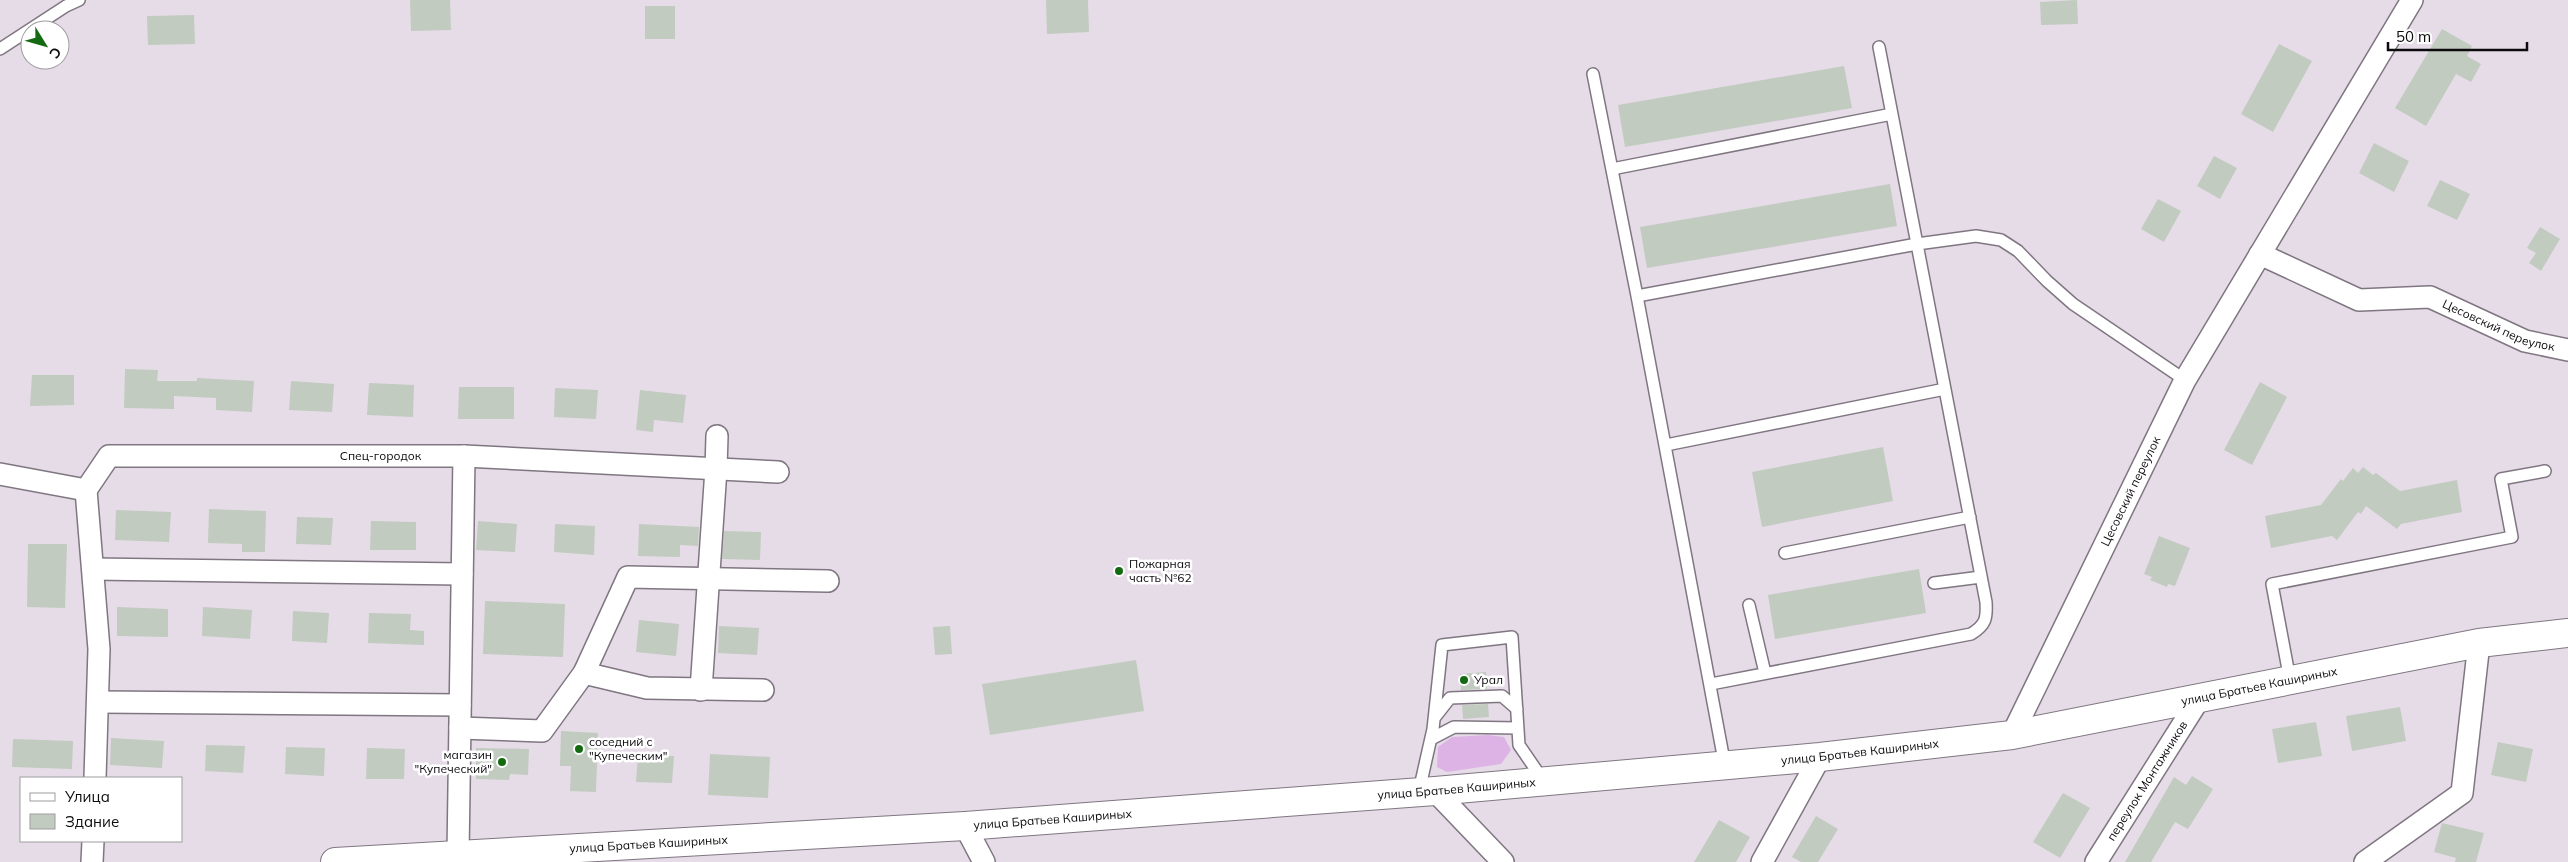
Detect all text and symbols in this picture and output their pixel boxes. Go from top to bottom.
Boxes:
north arrow [20,20,70,70]
scale bar [2388,20,2527,52]
text: 50 m [2396,27,2431,46]
text: С [45,44,65,62]
street label: Цесовский переулок [2440,296,2557,354]
street label: Цесовский переулок [2097,433,2164,549]
street label: Спец-городок [340,448,422,463]
place label: Пожарная часть №62 [1129,556,1192,585]
marker: Пожарная часть №62 [1113,565,1125,577]
street label: улица Братьев Кашириных [2180,663,2339,709]
place label: Урал [1473,672,1503,687]
marker: Урал [1458,674,1470,686]
street label: переулок Монтажников [2103,718,2190,843]
place label: соседний с "Купеческим" [589,734,667,763]
street label: улица Братьев Кашириных [1780,735,1940,767]
marker: соседний с "Купеческим" [573,743,585,755]
place label: магазин "Купеческий" [415,747,492,776]
marker: магазин "Купеческий" [496,756,508,768]
street label: улица Братьев Кашириных [1377,774,1537,802]
legend [20,777,182,842]
text: Улица [64,787,110,806]
street label: улица Братьев Кашириных [973,806,1133,832]
text: Здание [65,812,119,831]
street label: улица Братьев Кашириных [569,832,729,856]

